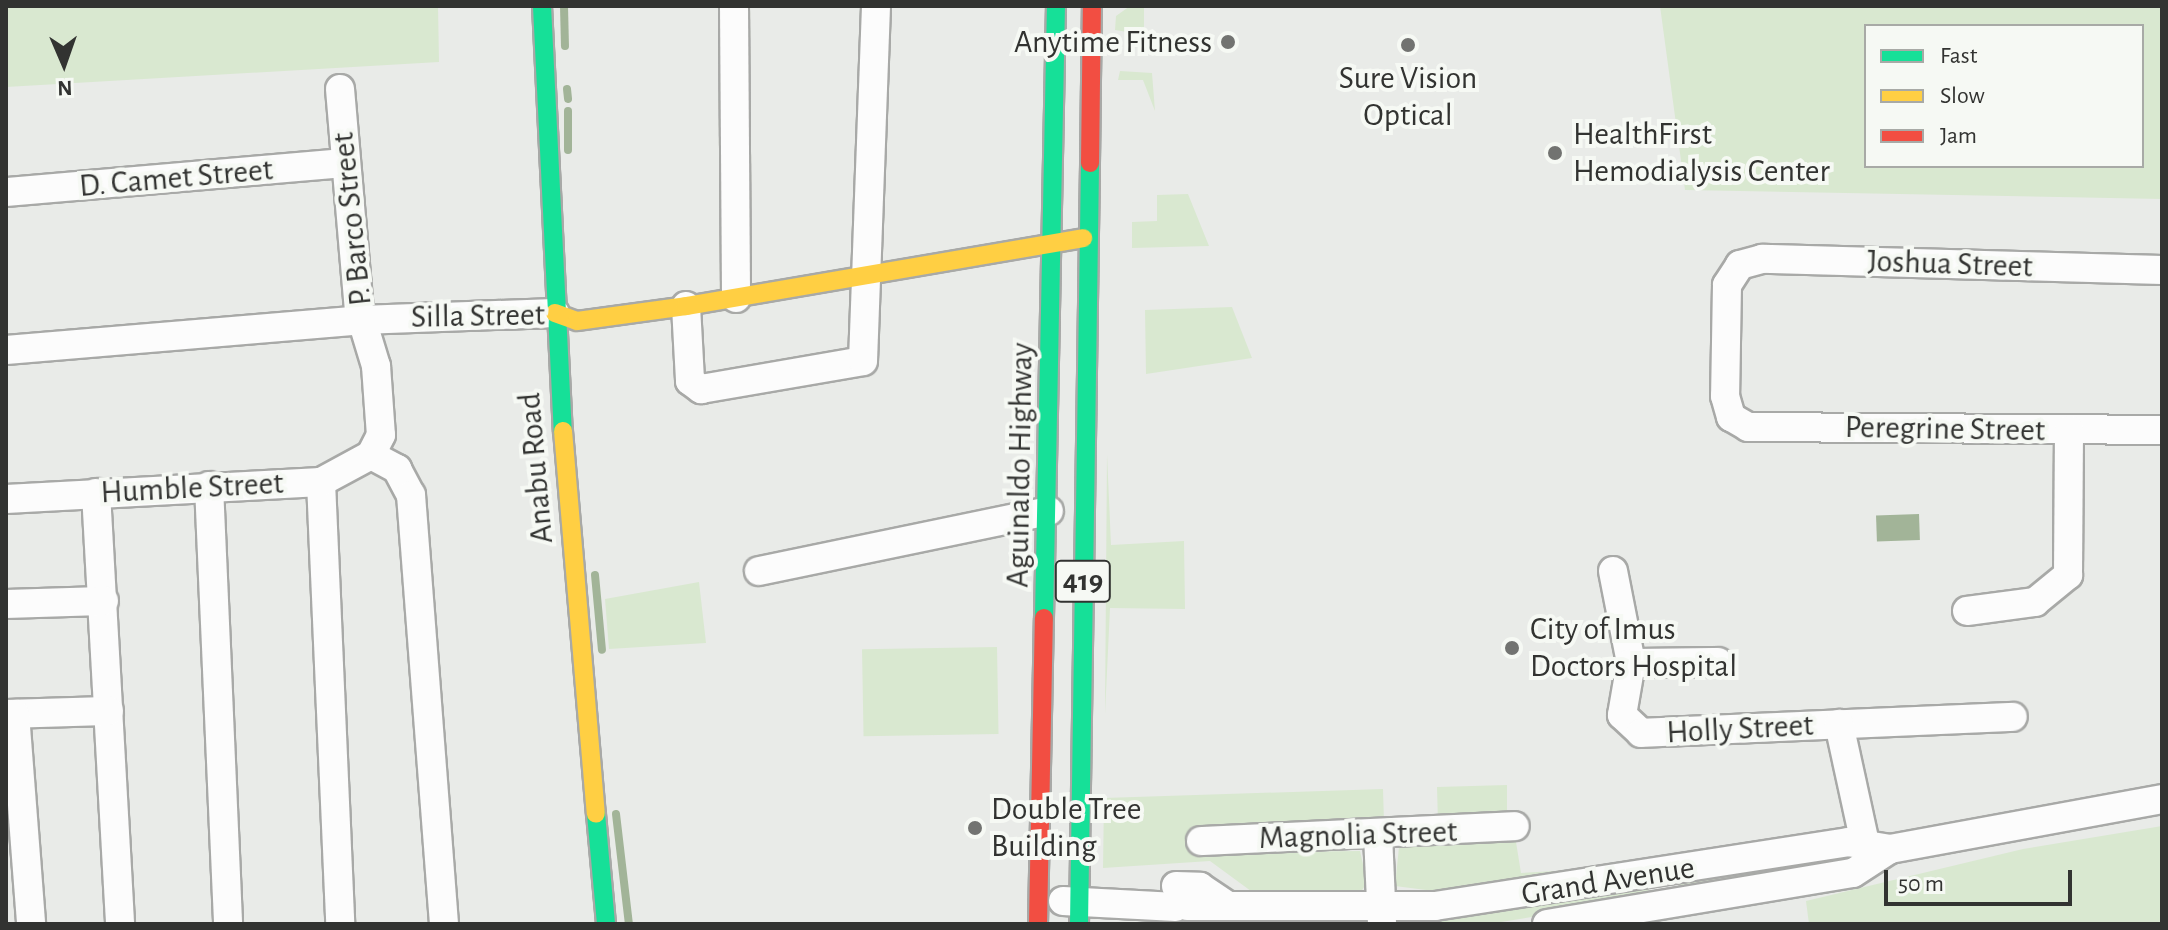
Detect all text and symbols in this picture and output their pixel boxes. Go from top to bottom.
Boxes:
place label: Anytime Fitness [1014,23,1212,61]
north arrow [24,24,104,104]
legend [1864,24,2144,168]
marker: Anytime Fitness [1219,33,1237,51]
marker: Sure Vision Optical [1397,34,1419,56]
text: Fast [1940,44,1977,68]
place label: Sure Vision Optical [1339,60,1477,135]
text: N [57,77,73,99]
text: Slow [1940,84,1985,108]
place label: HealthFirst Hemodialysis Center [1573,116,1830,191]
text: Jam [1940,124,1977,148]
street label: P. Barco Street [324,130,380,308]
marker: HealthFirst Hemodialysis Center [1544,142,1566,164]
street label: D. Camet Street [78,150,274,206]
street label: Joshua Street [1867,242,2033,286]
street label: Silla Street [411,296,545,336]
street label: Aguinaldo Highway [999,342,1041,588]
street label: Anabu Road [510,391,562,545]
street label: Peregrine Street [1845,408,2045,450]
street label: Humble Street [100,464,284,512]
road number: 419 [1053,555,1113,607]
place label: City of Imus Doctors Hospital [1530,611,1737,686]
marker: City of Imus Doctors Hospital [1501,637,1523,659]
street label: Holly Street [1666,706,1814,752]
place label: Double Tree Building [991,791,1142,866]
street label: Magnolia Street [1258,812,1458,858]
marker: Double Tree Building [966,819,984,837]
street label: Grand Avenue [1519,848,1697,914]
scale bar [1888,854,2076,904]
text: 50 m [1898,872,1944,896]

